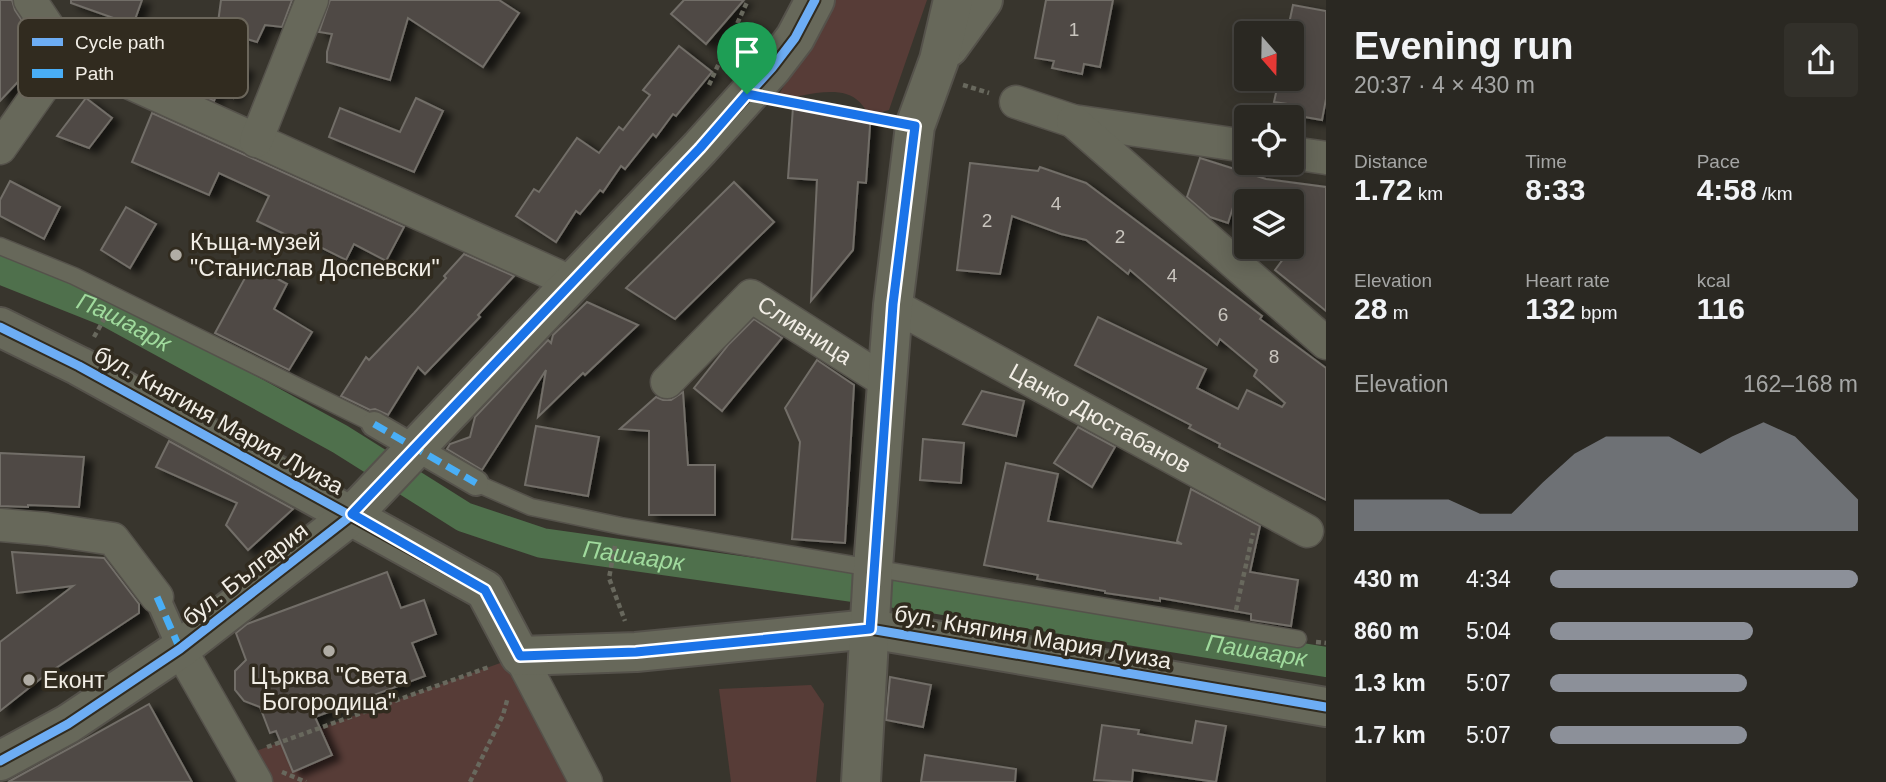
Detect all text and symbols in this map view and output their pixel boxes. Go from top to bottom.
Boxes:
legend [18,18,248,98]
house number: 1 [1069,19,1079,40]
north arrow [1234,21,1304,91]
map controls [1234,21,1304,259]
pin [717,22,777,94]
button: share [1784,23,1858,97]
text: Evening run [1354,25,1574,67]
text: Cycle path [75,32,165,53]
icon: arrive [728,33,766,71]
text: Path [75,63,114,84]
text: 20:37 · 4 × 430 m [1354,72,1535,98]
button: locate [1234,105,1304,175]
text: Distance [1354,151,1428,172]
text: Time [1525,151,1567,172]
text: Pace [1697,151,1740,172]
text: 1.72 [1354,173,1412,206]
text: 8:33 [1525,173,1585,206]
text: 4:58 [1697,173,1757,206]
text: km [1412,183,1443,204]
text: /km [1757,183,1793,204]
button: layers [1234,189,1304,259]
house number: 4 [1051,193,1062,214]
house number: 2 [982,210,992,231]
house number: 2 [1115,226,1125,247]
place label: Къща-музей "Станислав Доспевски" [190,229,440,281]
marker: Къща-музей "Станислав Доспевски" [168,247,184,263]
house number: 4 [1167,265,1178,286]
text: Elevation [1354,270,1432,291]
text: Heart rate [1525,270,1610,291]
text: kcal [1697,270,1730,291]
water label: Пашаарк [73,287,177,358]
street label: Сливница [753,291,857,370]
text: 28 [1354,292,1387,325]
text: 132 [1525,292,1575,325]
text: 116 [1697,292,1745,325]
text: m [1387,302,1408,323]
text: bpm [1575,302,1618,323]
house number: 6 [1218,304,1228,325]
street label: бул. Княгиня Мария Луиза [90,341,348,500]
house number: 8 [1269,346,1279,367]
street label: Цанко Дюстабанов [1005,358,1196,478]
text: Elevation [1354,371,1449,397]
text: 162–168 m [1743,371,1858,397]
street label: бул. България [177,517,313,631]
water label: Пашаарк [581,535,688,576]
text: 430 m [1354,566,1419,592]
text: 4:34 [1466,566,1511,592]
street label: бул. Княгиня Мария Луиза [892,600,1174,674]
text: 860 m [1354,618,1419,644]
text: 5:04 [1466,618,1511,644]
water label: Пашаарк [1204,629,1311,672]
marker: Църква "Света Богородица" [321,643,337,659]
place label: Църква "Света Богородица" [250,663,408,715]
place label: Еконт [43,667,105,693]
text: 1.3 km [1354,670,1426,696]
text: 5:07 [1466,670,1511,696]
marker: Еконт [21,672,37,688]
text: 1.7 km [1354,722,1426,748]
text: 5:07 [1466,722,1511,748]

